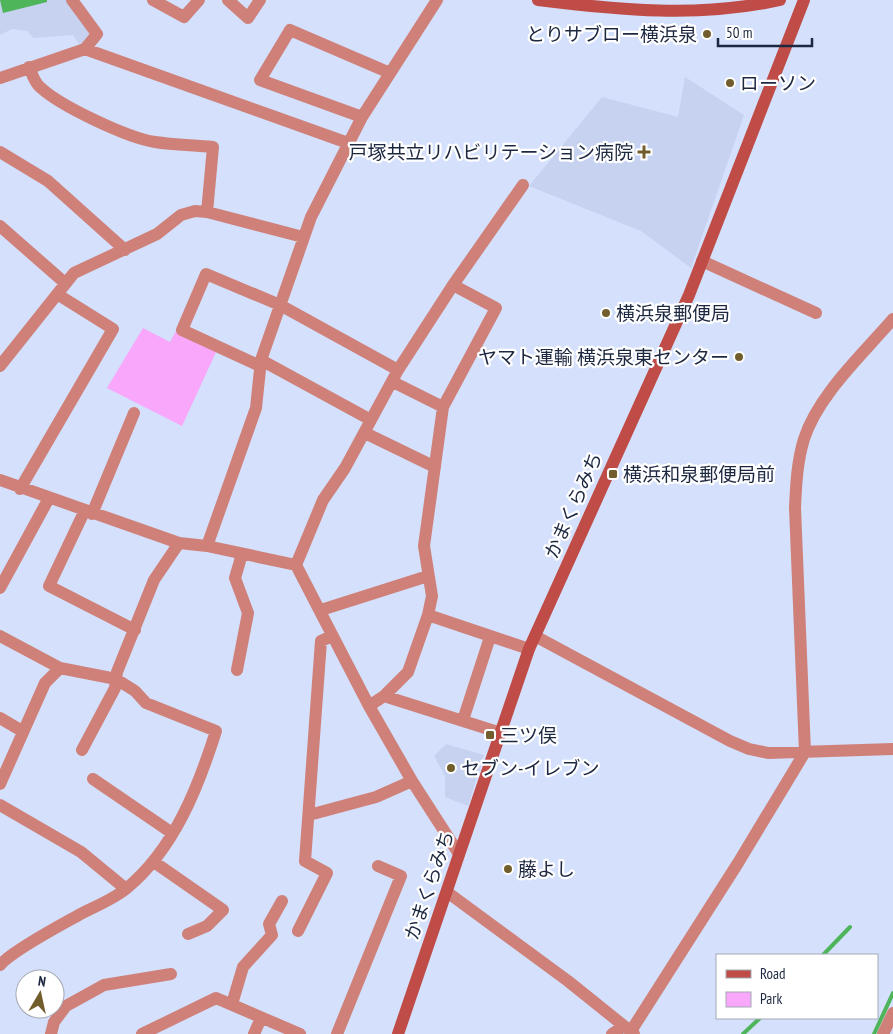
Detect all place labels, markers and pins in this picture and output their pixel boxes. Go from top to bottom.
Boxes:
place label: とりサブロー横浜泉 [526,22,697,46]
marker: とりサブロー横浜泉 [701,28,713,40]
place label: ローソン [740,71,816,95]
marker: ローソン [724,77,736,89]
place label: 戸塚共立リハビリテーション病院 [348,140,633,164]
marker: 戸塚共立リハビリテーション病院 [637,145,651,159]
place label: 横浜泉郵便局 [616,301,730,325]
marker: 横浜泉郵便局 [600,307,612,319]
place label: ヤマト運輸 横浜泉東センター [478,345,729,369]
marker: ヤマト運輸 横浜泉東センター [733,351,745,363]
place label: 横浜和泉郵便局前 [623,462,775,486]
marker: 横浜和泉郵便局前 [607,468,619,480]
place label: 三ツ俣 [500,723,557,747]
marker: 三ツ俣 [484,729,496,741]
place label: セブン-イレブン [461,756,600,780]
marker: セブン-イレブン [445,762,457,774]
place label: 藤よし [518,857,575,881]
marker: 藤よし [502,863,514,875]

